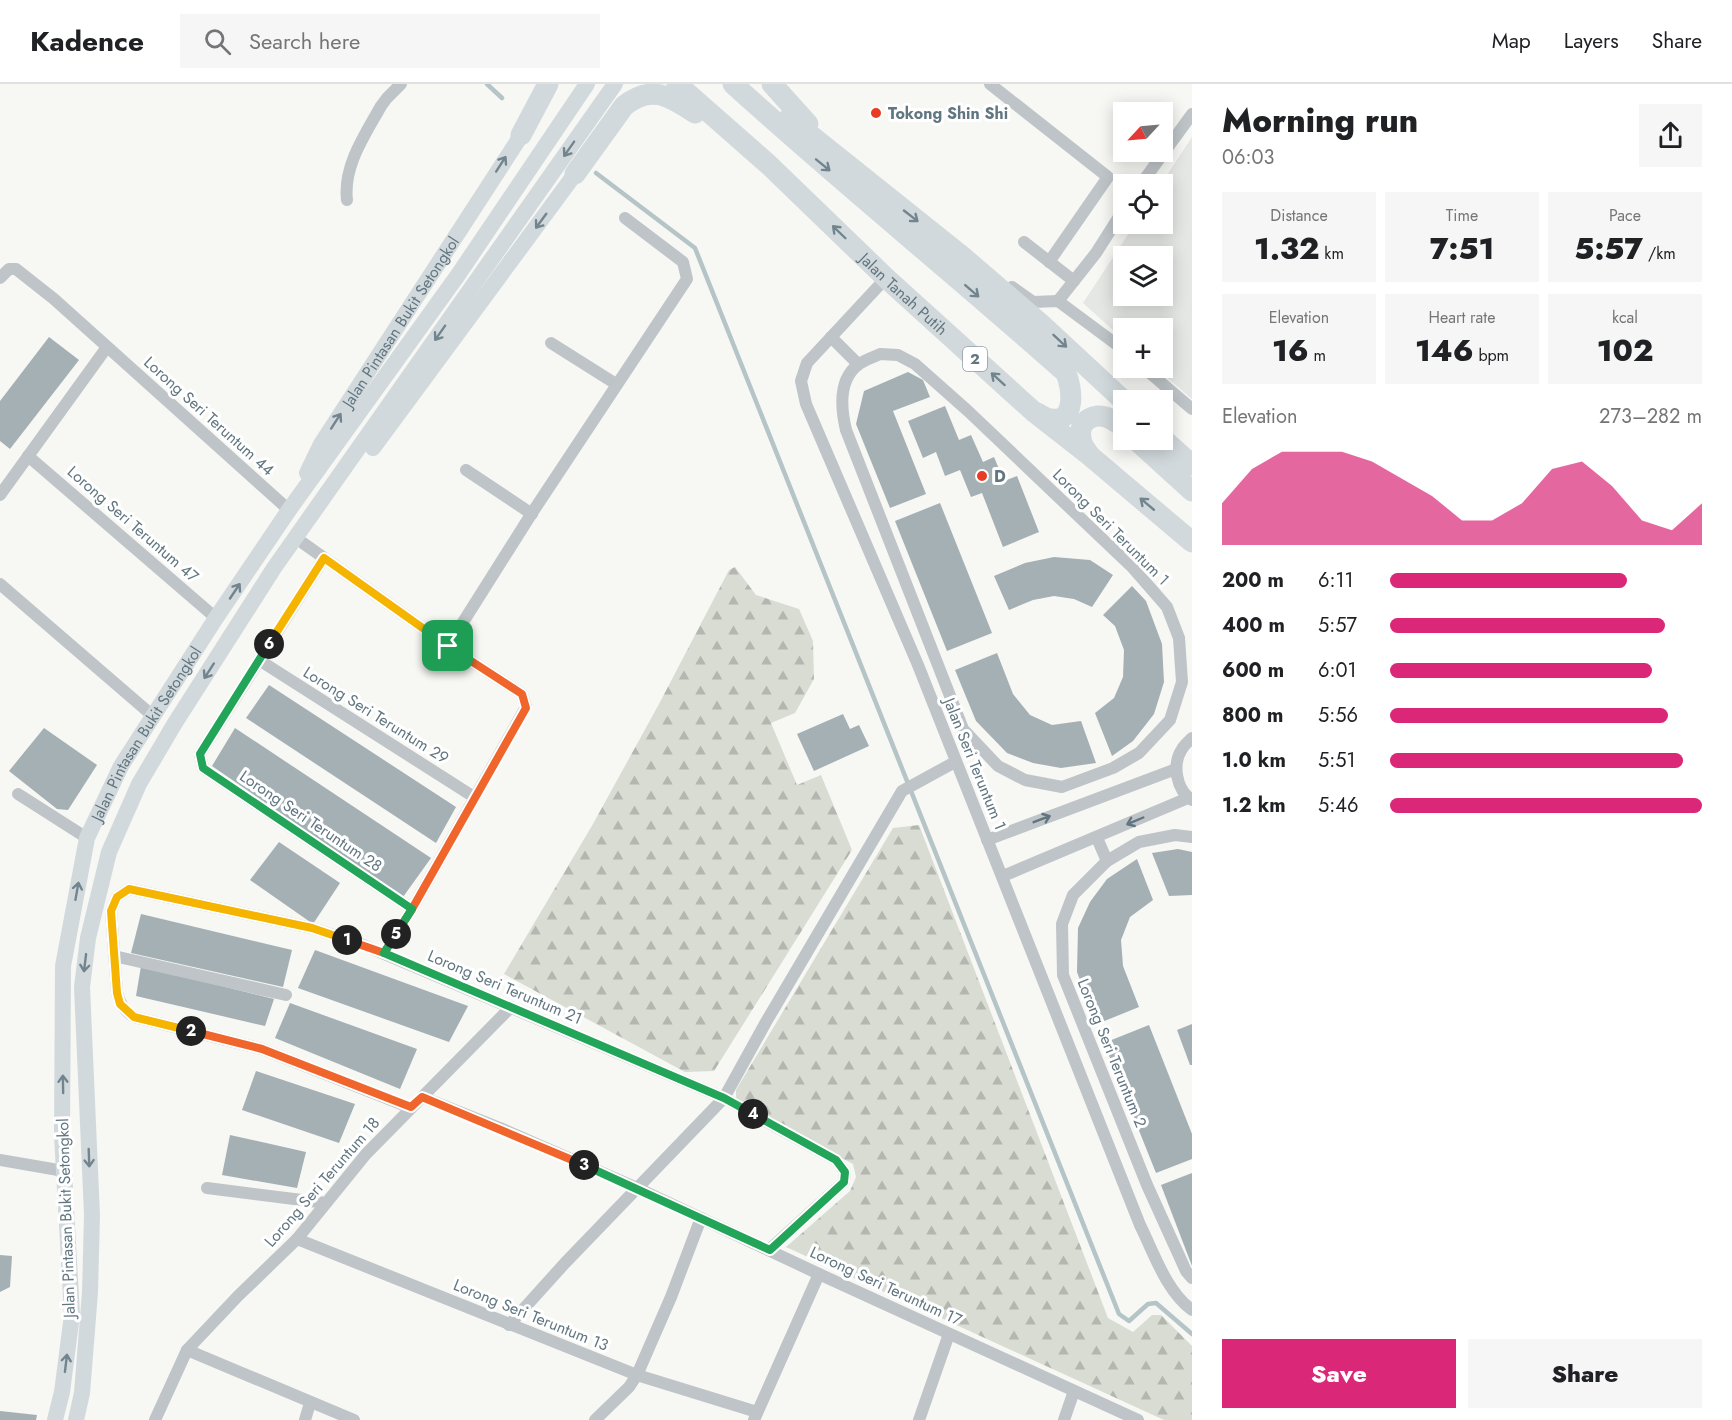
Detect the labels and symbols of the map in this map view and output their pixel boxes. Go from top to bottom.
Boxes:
place label: Tokong Shin Shi [888,102,1008,125]
north arrow [1113,102,1173,162]
marker: Tokong Shin Shi [869,106,883,120]
one-way arrow [563,141,575,157]
one-way arrow [495,157,507,173]
one-way arrow [815,159,831,172]
one-way arrow [902,209,918,222]
one-way arrow [534,213,547,229]
one-way arrow [832,225,847,240]
street label: Jalan Pintasan Bukit Setongkol [335,232,464,414]
street label: Jalan Tanah Putih [853,246,953,340]
one-way arrow [964,285,980,298]
one-way arrow [434,325,446,341]
one-way arrow [1052,334,1067,349]
road number: 2 [963,347,987,371]
street label: Lorong Seri Teruntum 44 [139,351,279,481]
one-way arrow [990,372,1005,386]
one-way arrow [330,413,342,429]
street label: Lorong Seri Teruntum 47 [62,460,204,588]
street label: Lorong Seri Teruntum 1 [1047,463,1175,591]
place label: D [994,465,1006,488]
marker: D [975,469,989,483]
one-way arrow [1140,497,1155,511]
one-way arrow [228,582,241,599]
pin [422,620,473,671]
pin: 6 [254,629,284,659]
street label: Jalan Pintasan Bukit Setongkol [84,642,207,827]
street label: Lorong Seri Teruntum 29 [299,661,453,769]
one-way arrow [203,662,215,679]
street label: Jalan Seri Teruntum 1 [937,693,1012,834]
street label: Lorong Seri Teruntum 28 [235,765,387,877]
one-way arrow [1032,813,1050,824]
one-way arrow [1126,816,1144,827]
one-way arrow [72,881,83,901]
pin: 5 [381,919,411,949]
pin: 1 [332,925,362,955]
street label: Lorong Seri Teruntum 21 [424,944,586,1030]
one-way arrow [80,953,91,972]
street label: Lorong Seri Teruntum 2 [1072,975,1152,1131]
pin: 2 [176,1016,206,1046]
one-way arrow [57,1075,69,1095]
pin: 4 [738,1099,768,1129]
street label: Lorong Seri Teruntum 18 [259,1112,385,1252]
street label: Jalan Pintasan Bukit Setongkol [51,1118,81,1320]
one-way arrow [84,1147,95,1167]
pin: 3 [569,1150,599,1180]
street label: Lorong Seri Teruntum 17 [806,1241,966,1332]
street label: Lorong Seri Teruntum 13 [450,1273,612,1357]
one-way arrow [60,1353,71,1373]

